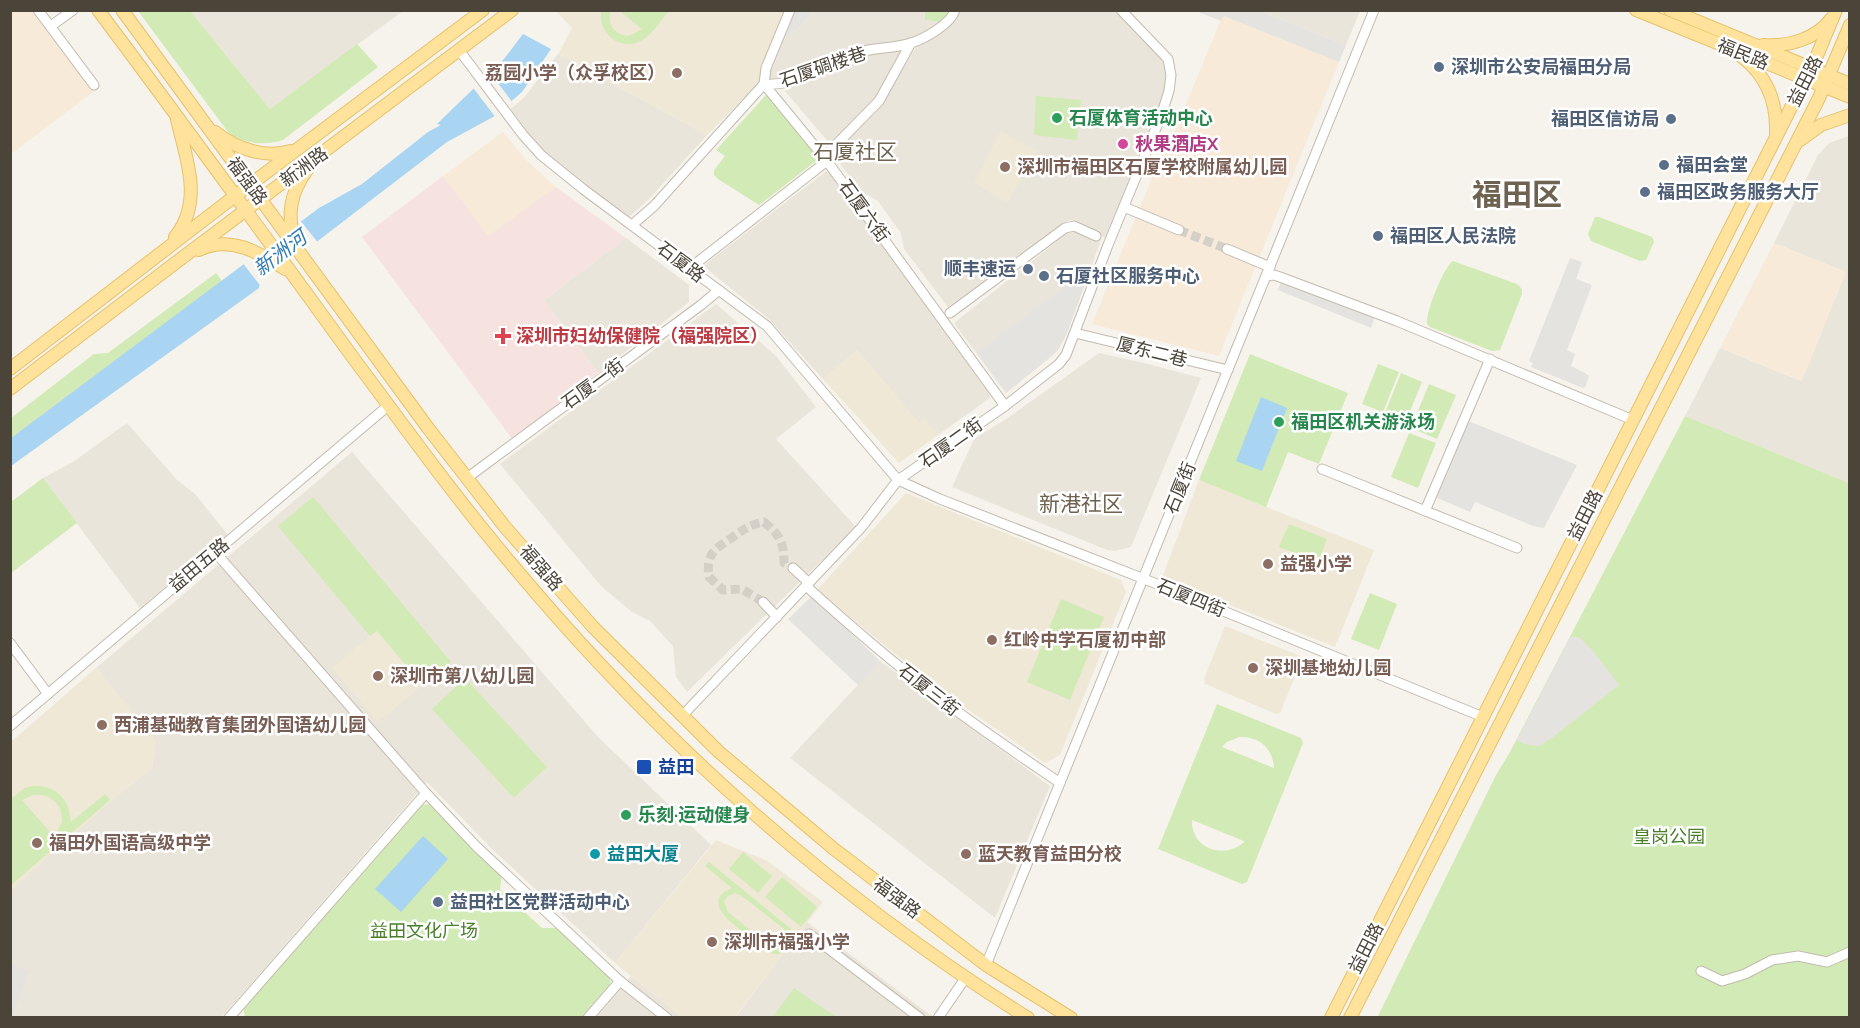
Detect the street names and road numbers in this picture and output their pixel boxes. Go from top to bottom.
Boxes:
street label: 福民路 [1714,34,1772,74]
street label: 石厦碉楼巷 [777,42,869,92]
street label: 益田路 [1783,52,1827,110]
street label: 新洲路 [276,142,332,192]
street label: 福强路 [222,153,272,209]
street label: 石厦六街 [834,175,894,247]
street label: 石厦路 [653,237,709,287]
street label: 厦东二巷 [1114,333,1190,371]
street label: 石厦一街 [557,354,629,414]
street label: 石厦二街 [915,413,987,473]
street label: 石厦街 [1160,459,1200,517]
street label: 益田路 [1563,486,1607,544]
street label: 益田五路 [164,533,234,597]
street label: 福强路 [515,540,567,596]
street label: 石厦四街 [1154,574,1228,622]
street label: 石厦三街 [894,659,964,721]
street label: 福强路 [869,873,925,923]
street label: 益田路 [1344,919,1388,977]

